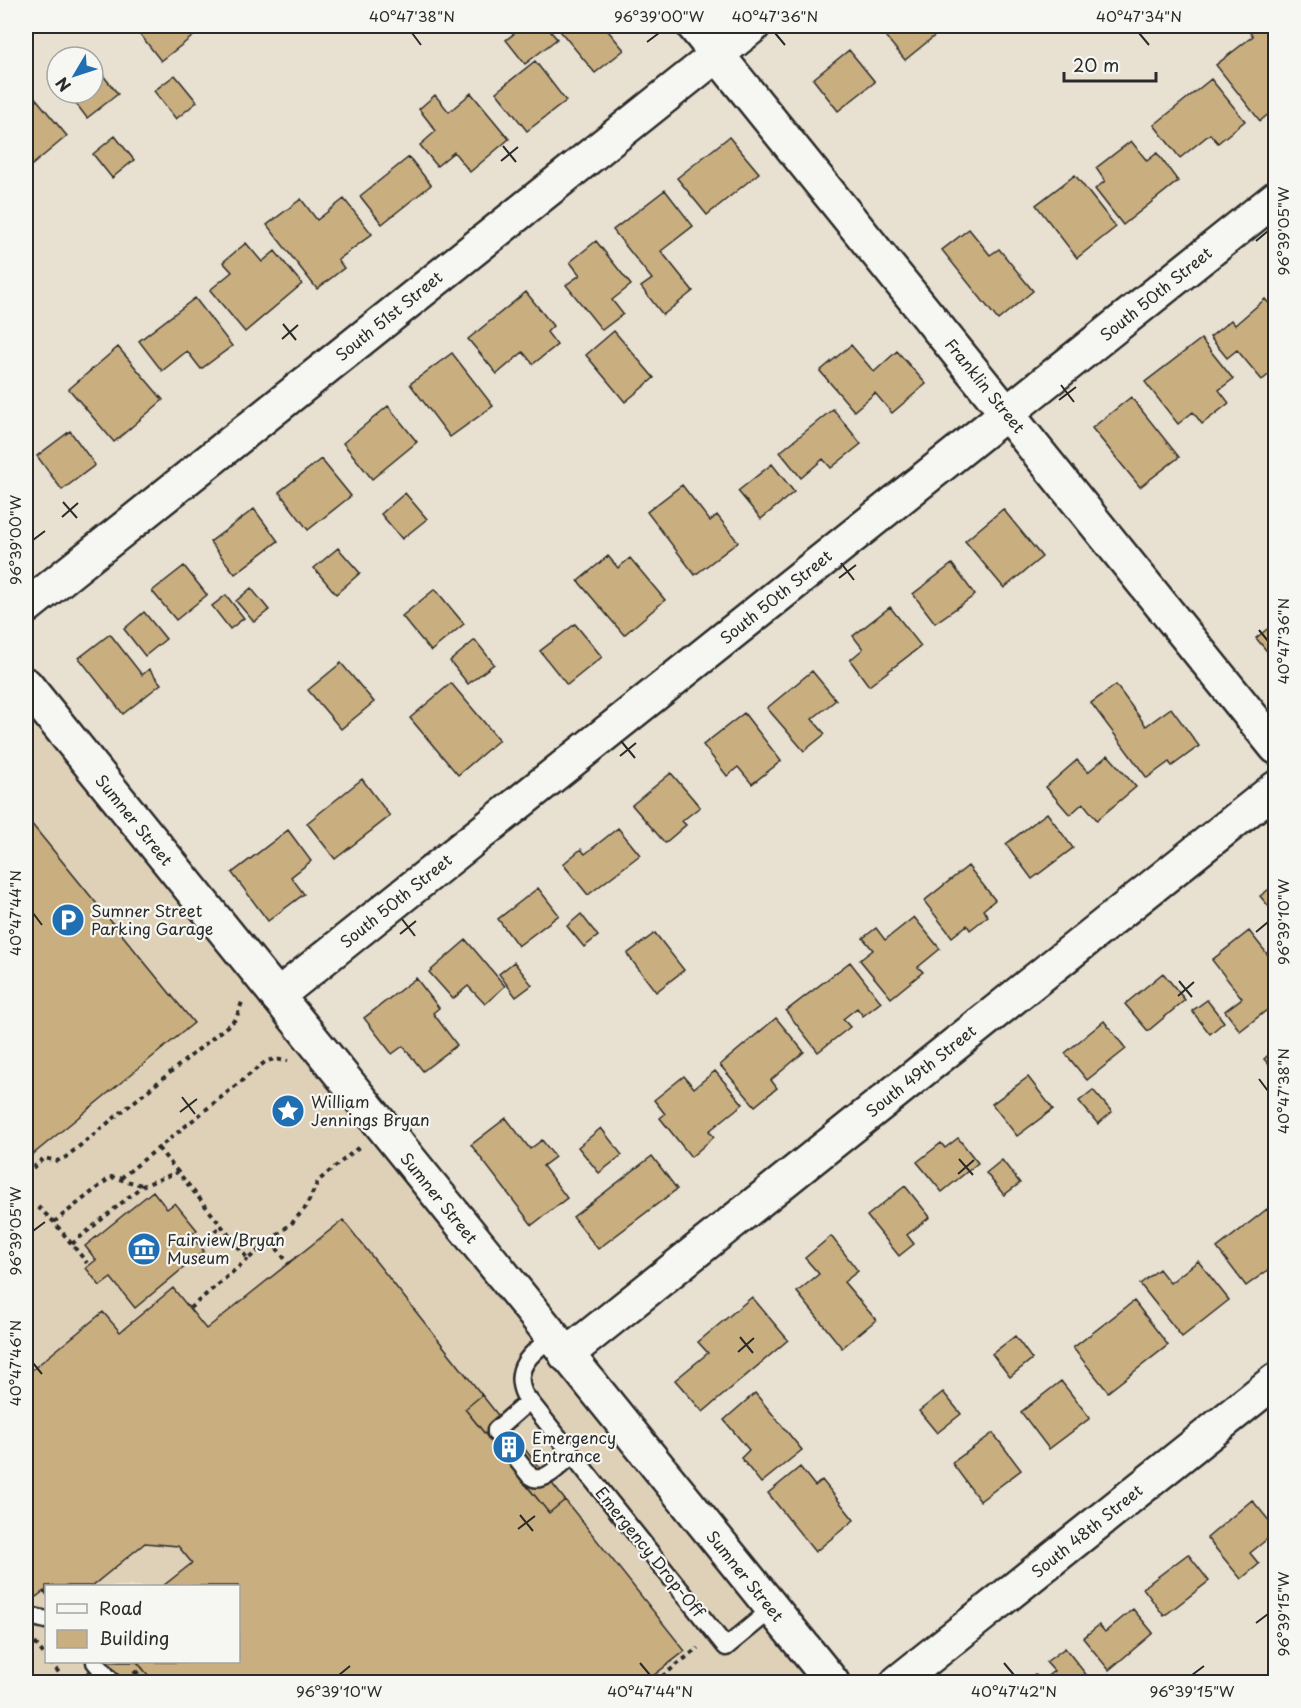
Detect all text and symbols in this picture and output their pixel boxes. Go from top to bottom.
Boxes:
text: 40°47'38"N [369,4,455,27]
text: 96°39'00"W [614,4,705,27]
text: 40°47'36"N [732,4,818,27]
text: 40°47'34"N [1096,4,1182,27]
north arrow [45,45,105,105]
scale bar [1064,45,1156,83]
text: 20 m [1073,51,1119,78]
text: N [49,73,76,98]
text: 96°39'05"W [1271,186,1294,275]
street label: South 50th Street [1094,240,1217,346]
street label: South 51st Street [330,264,447,366]
street label: Franklin Street [940,333,1032,438]
text: 96°39'00"W [3,494,26,585]
street label: South 50th Street [714,543,837,649]
text: 40°47'36"N [1271,598,1294,684]
street label: Sumner Street [90,769,179,871]
street label: South 50th Street [334,847,457,953]
text: 40°47'44"N [3,870,26,956]
text: 96°39'10"W [1271,878,1294,965]
place label: Sumner Street Parking Garage [91,898,213,940]
parking icon: Sumner Street Parking Garage [50,902,86,938]
street label: South 49th Street [860,1018,981,1122]
text: 40°47'38"N [1271,1048,1294,1134]
place label: William Jennings Bryan [311,1089,430,1131]
place icon: William Jennings Bryan [270,1093,306,1129]
street label: Sumner Street [395,1147,484,1249]
text: 96°39'05"W [3,1186,26,1275]
place label: Fairview/Bryan Museum [167,1227,285,1269]
museum icon: Fairview/Bryan Museum [126,1231,162,1267]
text: 40°47'46"N [3,1320,26,1406]
place label: Emergency Entrance [532,1425,616,1467]
building icon: Emergency Entrance [491,1429,527,1465]
street label: South 48th Street [1026,1478,1147,1583]
street label: Emergency Drop-Off [591,1481,712,1623]
street label: Sumner Street [701,1525,790,1627]
text: 96°39'15"W [1271,1571,1294,1657]
legend [45,1585,240,1663]
text: Road [99,1594,143,1621]
text: Building [99,1624,169,1651]
text: 96°39'10"W [296,1679,383,1702]
text: 40°47'44"N [607,1679,693,1702]
text: 40°47'42"N [971,1679,1057,1702]
text: 96°39'15"W [1150,1679,1235,1702]

